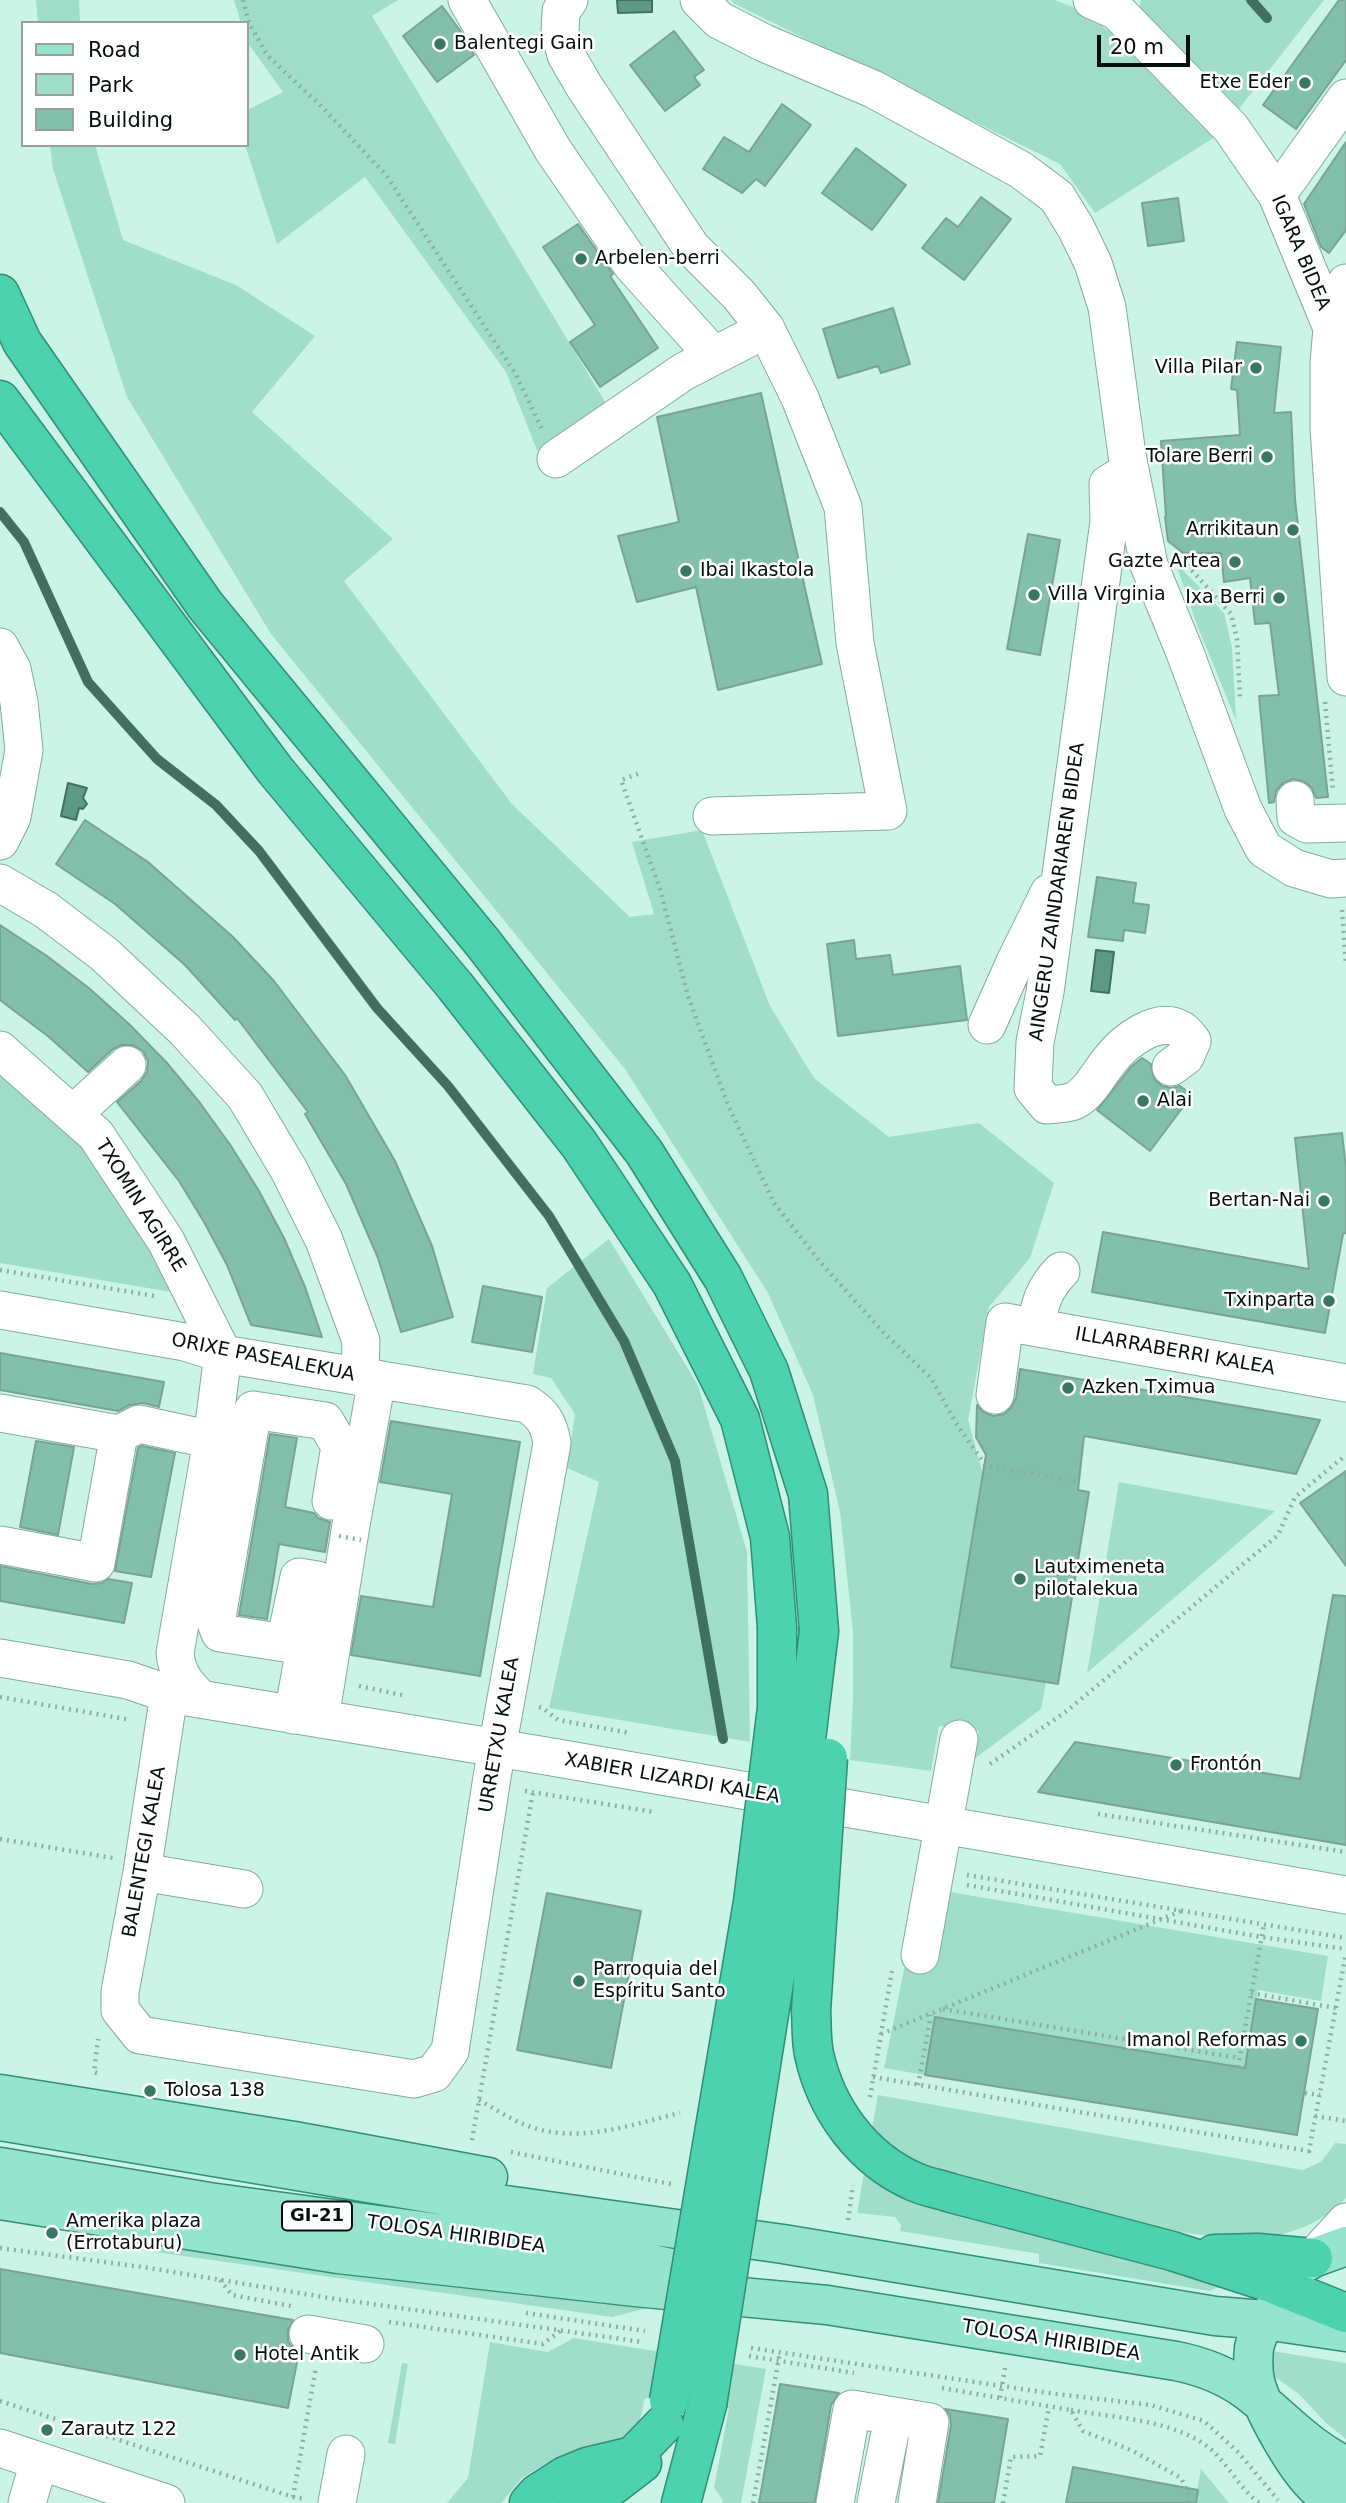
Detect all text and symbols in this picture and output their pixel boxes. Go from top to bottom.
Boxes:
legend [21,21,248,147]
scale bar [1101,21,1194,65]
place label: Balentegi Gain [454,33,594,55]
text: 20 m [1110,35,1164,59]
marker: Balentegi Gain [432,36,448,52]
text: Road [88,38,141,62]
place label: Etxe Eder [1200,72,1291,94]
text: Park [88,73,133,97]
marker: Etxe Eder [1297,75,1313,91]
text: Building [88,108,173,132]
street label: IGARA BIDEA [1265,192,1335,314]
place label: Arbelen-berri [595,248,720,270]
marker: Arbelen-berri [573,251,589,267]
place label: Villa Pilar [1155,357,1242,379]
marker: Villa Pilar [1248,360,1264,376]
place label: Tolare Berri [1146,446,1253,468]
marker: Tolare Berri [1259,449,1275,465]
place label: Arrikitaun [1186,519,1279,541]
marker: Arrikitaun [1285,522,1301,538]
place label: Gazte Artea [1108,551,1221,573]
marker: Gazte Artea [1227,554,1243,570]
place label: Ibai Ikastola [700,560,814,582]
marker: Ibai Ikastola [678,563,694,579]
place label: Villa Virginia [1048,584,1166,606]
marker: Villa Virginia [1026,587,1042,603]
place label: Ixa Berri [1185,587,1265,609]
marker: Ixa Berri [1271,590,1287,606]
street label: AINGERU ZAINDARIAREN BIDEA [1026,741,1090,1043]
place label: Alai [1157,1090,1192,1112]
marker: Alai [1135,1093,1151,1109]
street label: TXOMIN AGIRRE [90,1136,190,1276]
place label: Bertan-Nai [1208,1190,1310,1212]
marker: Bertan-Nai [1316,1193,1332,1209]
place label: Txinparta [1224,1290,1315,1312]
marker: Txinparta [1321,1293,1337,1309]
street label: ILLARRABERRI KALEA [1073,1323,1277,1381]
street label: ORIXE PASEALEKUA [169,1329,357,1387]
place label: Azken Tximua [1082,1377,1215,1399]
marker: Azken Tximua [1060,1380,1076,1396]
place label: Lautximeneta pilotalekua [1034,1557,1165,1601]
marker: Lautximeneta pilotalekua [1012,1571,1028,1587]
street label: URRETXU KALEA [475,1655,525,1815]
street label: XABIER LIZARDI KALEA [563,1749,781,1809]
place label: Frontón [1190,1754,1262,1776]
marker: Frontón [1168,1757,1184,1773]
street label: BALENTEGI KALEA [119,1765,171,1939]
place label: Parroquia del Espíritu Santo [593,1959,726,2003]
marker: Parroquia del Espíritu Santo [571,1973,587,1989]
place label: Imanol Reformas [1126,2030,1287,2052]
marker: Imanol Reformas [1293,2033,1309,2049]
place label: Tolosa 138 [164,2080,265,2102]
marker: Tolosa 138 [142,2083,158,2099]
road number: GI-21 [282,2202,352,2230]
place label: Amerika plaza (Errotaburu) [66,2211,201,2255]
street label: TOLOSA HIRIBIDEA [365,2211,547,2259]
marker: Amerika plaza (Errotaburu) [44,2225,60,2241]
street label: TOLOSA HIRIBIDEA [960,2316,1142,2366]
place label: Hotel Antik [254,2344,359,2366]
marker: Hotel Antik [232,2347,248,2363]
place label: Zarautz 122 [61,2419,177,2441]
marker: Zarautz 122 [39,2422,55,2438]

